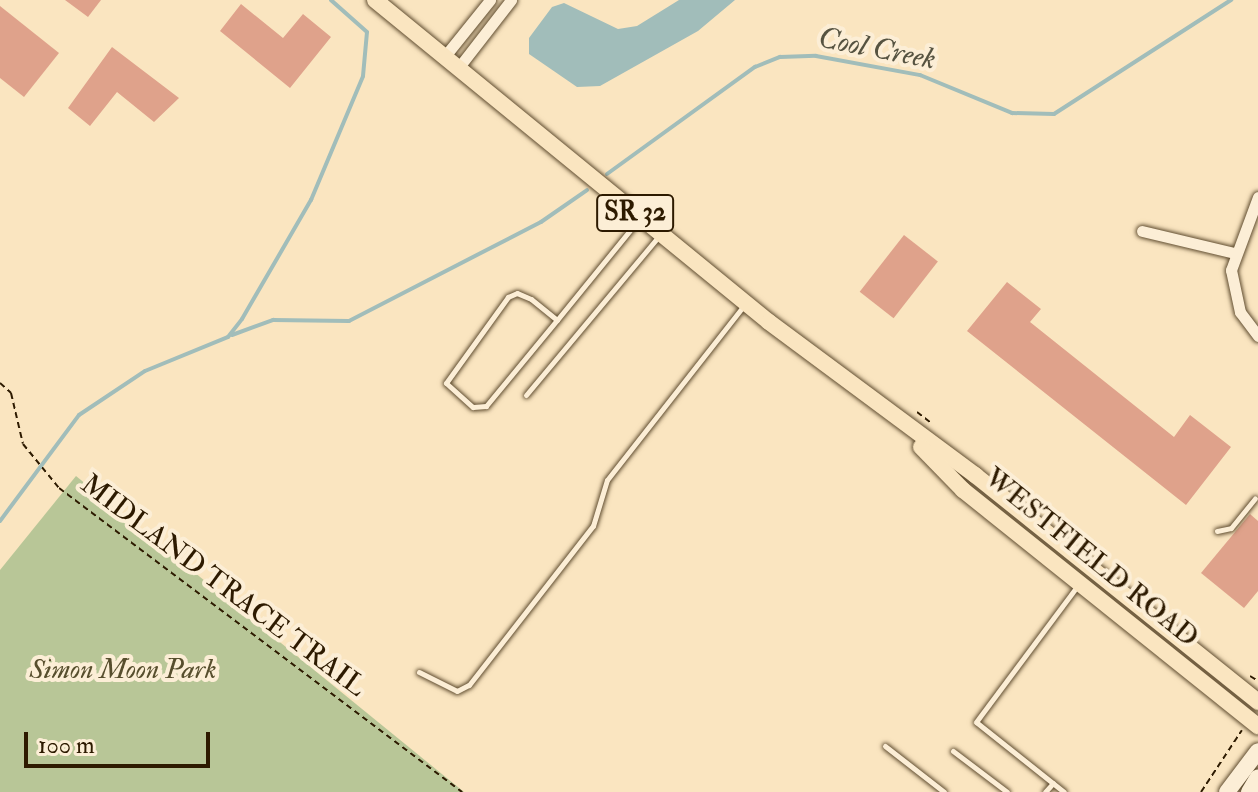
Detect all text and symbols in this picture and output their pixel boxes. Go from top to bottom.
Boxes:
water label: Cool Creek [815,20,939,78]
road number: SR 32 [595,191,675,235]
street label: WESTFIELD ROAD [977,461,1205,655]
street label: MIDLAND TRACE TRAIL [74,468,372,704]
park label: Simon Moon Park [29,653,217,687]
scale bar [28,716,214,766]
text: 100 m [38,730,95,761]

